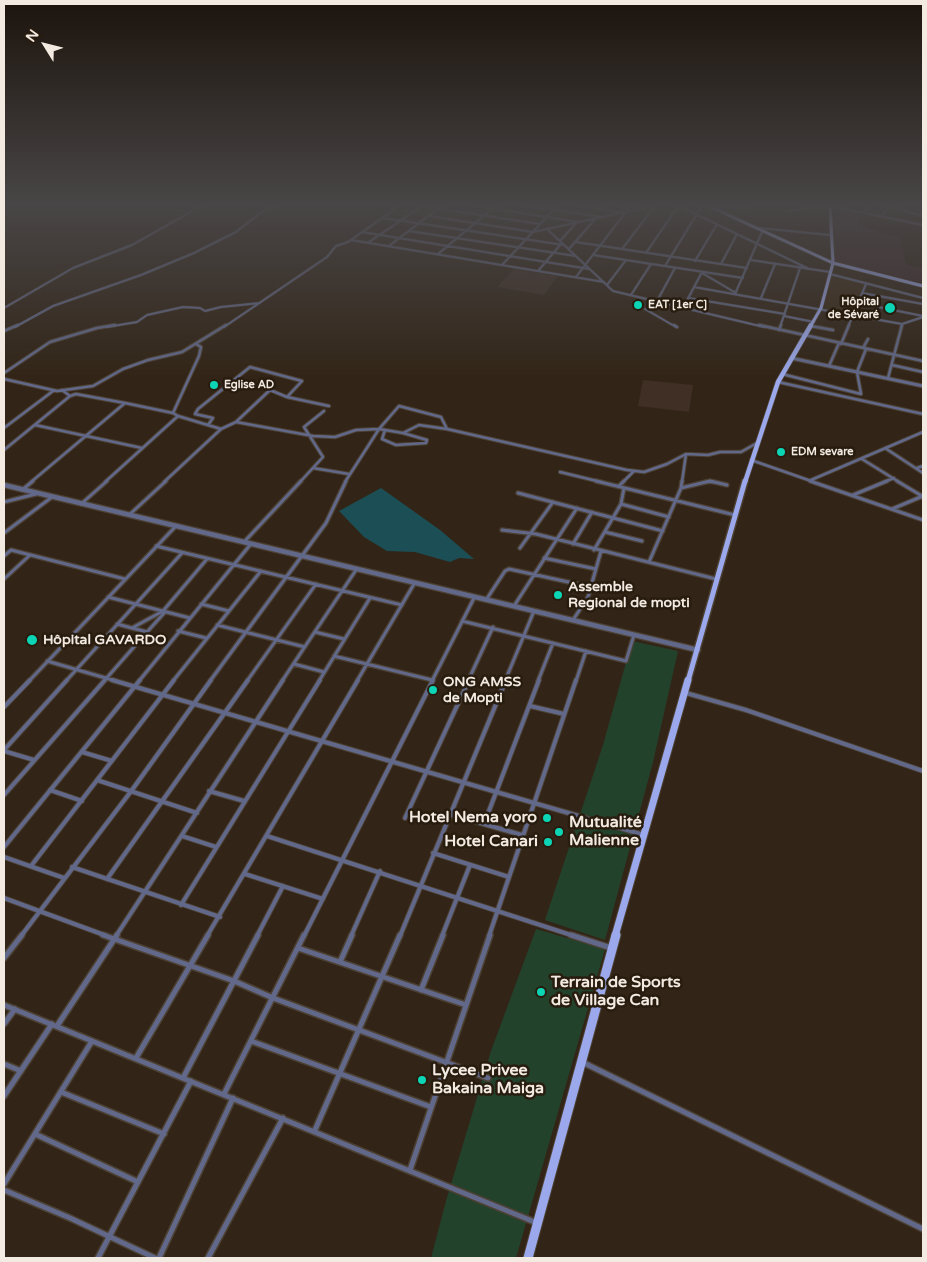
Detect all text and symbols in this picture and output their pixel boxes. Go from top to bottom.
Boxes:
north arrow [20,20,70,70]
text: N [22,26,43,45]
place label: Hôpital de Sévaré [828,295,879,321]
place label: EAT [1er C] [648,298,707,312]
marker: EAT [1er C] [632,299,644,311]
marker: Hôpital de Sévaré [883,301,897,315]
place label: Eglise AD [224,378,274,392]
marker: Eglise AD [208,379,220,391]
place label: EDM sevare [791,445,853,459]
marker: EDM sevare [775,446,787,458]
place label: Assemble Regional de mopti [568,579,690,612]
marker: Assemble Regional de mopti [552,589,564,601]
place label: Hôpital GAVARDO [43,632,166,648]
marker: Hôpital GAVARDO [25,633,39,647]
place label: ONG AMSS de Mopti [443,674,521,706]
marker: ONG AMSS de Mopti [427,684,439,696]
place label: Hotel Nema yoro [409,808,537,828]
marker: Hotel Nema yoro [541,812,553,824]
place label: Mutualité Malienne [569,813,642,851]
marker: Mutualité Malienne [553,826,565,838]
place label: Hotel Canari [444,832,538,852]
marker: Hotel Canari [542,836,554,848]
place label: Terrain de Sports de Village Can [551,973,681,1011]
marker: Terrain de Sports de Village Can [535,986,547,998]
place label: Lycee Privee Bakaina Maiga [432,1061,544,1099]
marker: Lycee Privee Bakaina Maiga [416,1074,428,1086]

